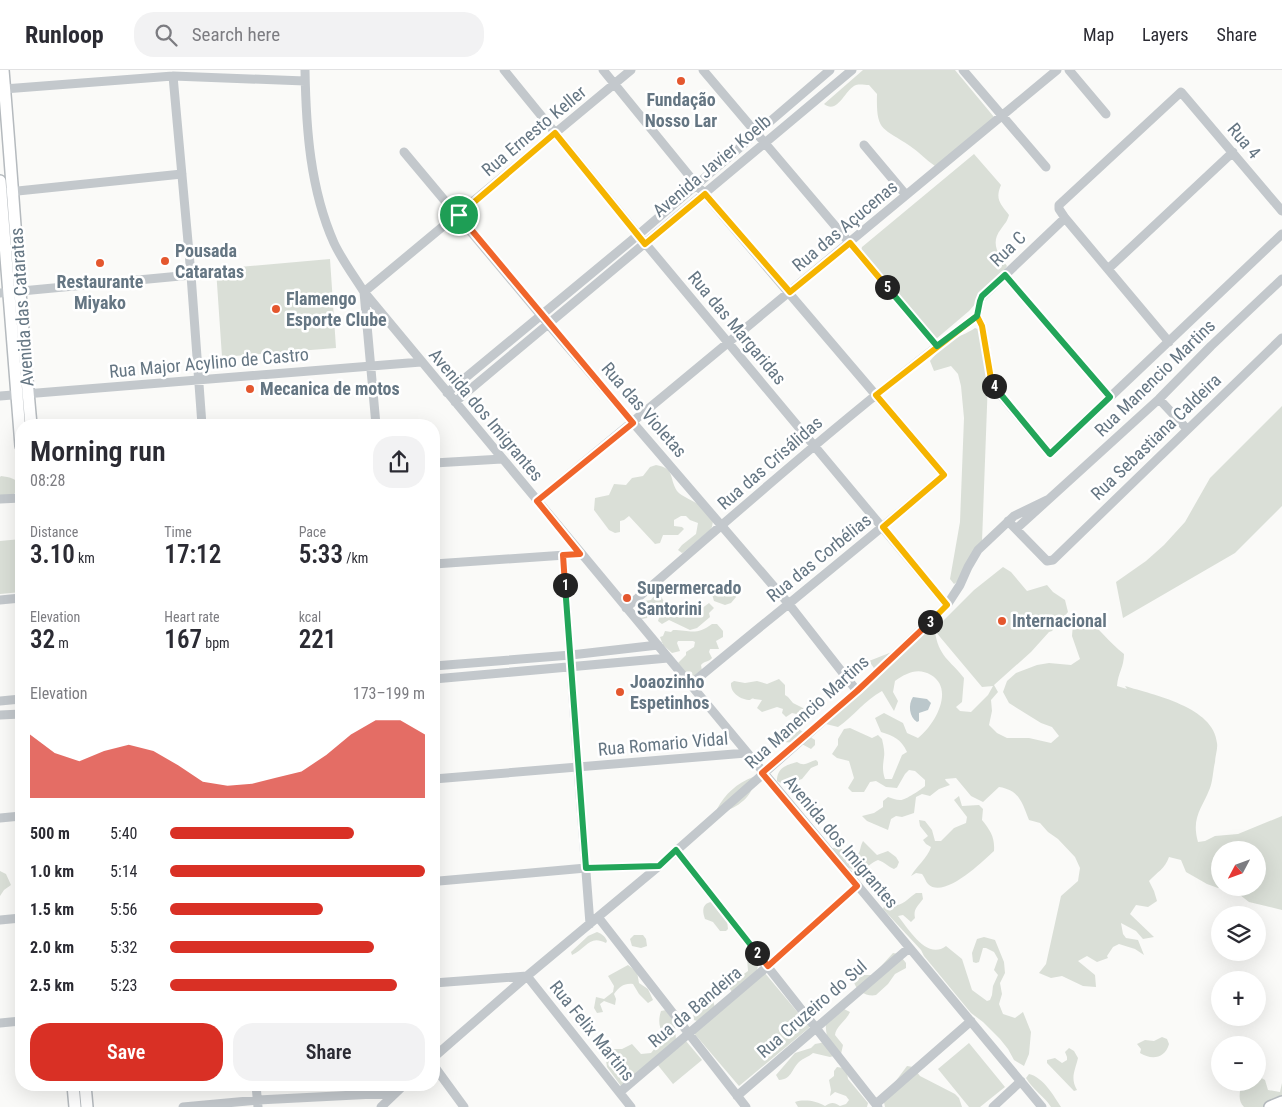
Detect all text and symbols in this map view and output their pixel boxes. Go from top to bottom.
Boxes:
search box [134,12,484,57]
text: Runloop [25,21,104,49]
icon: search [152,21,180,49]
text: Search here [192,23,280,46]
text: Map [1083,24,1114,45]
text: Layers [1142,24,1189,45]
text: Share [1217,24,1257,45]
marker: Fundação Nosso Lar [675,75,687,87]
street label: Rua Ernesto Keller [477,81,590,180]
place label: Fundação Nosso Lar [645,89,717,131]
street label: Avenida Javier Koelb [648,110,775,221]
street label: Rua 4 [1224,119,1265,163]
street label: Rua das Açucenas [788,176,901,276]
pin [438,194,480,236]
icon: arrive [445,201,473,229]
street label: Avenida das Cataratas [5,227,38,387]
street label: Rua C [986,227,1030,271]
place label: Pousada Cataratas [175,240,244,282]
marker: Pousada Cataratas [159,255,171,267]
marker: Restaurante Miyako [94,257,106,269]
street label: Rua das Margaridas [684,267,791,389]
place label: Restaurante Miyako [57,271,144,313]
pin: 5 [874,274,900,300]
text: 5 [884,279,891,295]
place label: Flamengo Esporte Clube [286,288,387,330]
marker: Flamengo Esporte Clube [270,303,282,315]
street label: Rua Manencio Martins [1090,315,1219,441]
street label: Rua Major Acylino de Castro [108,343,310,382]
street label: Avenida dos Imigrantes [425,344,548,485]
street label: Rua das Violetas [597,358,691,461]
street label: Rua Sebastiana Caldeira [1086,369,1225,504]
pin: 4 [982,374,1006,398]
place label: Mecanica de motos [260,378,400,399]
text: 4 [991,378,998,394]
marker: Mecanica de motos [244,383,256,395]
street label: Rua das Crisálidas [713,412,826,514]
text: Morning run [30,435,166,468]
button: share [373,436,425,488]
text: 08:28 [30,471,65,490]
street label: Rua das Corbélias [762,509,875,606]
text: Distance [30,524,78,540]
text: Time [164,524,192,540]
text: Pace [299,524,326,540]
text: 3.10 [30,540,75,569]
text: 17:12 [164,540,221,569]
text: 5:33 [299,540,343,569]
text: km [75,550,95,566]
text: /km [343,550,368,566]
pin: 1 [552,572,578,598]
text: 1 [562,577,569,593]
place label: Supermercado Santorini [637,577,741,619]
marker: Supermercado Santorini [621,592,633,604]
text: Elevation [30,609,80,625]
text: Heart rate [164,609,220,625]
text: kcal [299,609,321,625]
pin: 3 [918,610,942,634]
place label: Internacional [1012,610,1107,631]
text: 3 [927,614,934,630]
marker: Internacional [996,615,1008,627]
text: 32 [30,625,55,654]
text: 167 [164,625,202,654]
text: 221 [299,625,336,654]
text: m [55,635,69,651]
text: bpm [202,635,230,651]
street label: Rua Manencio Martins [740,651,873,773]
place label: Joaozinho Espetinhos [630,671,709,713]
text: Elevation [30,684,88,703]
text: 173–199 m [353,684,425,703]
marker: Joaozinho Espetinhos [614,686,626,698]
street label: Rua Romario Vidal [597,727,729,760]
street label: Avenida dos Imigrantes [780,771,903,912]
text: 500 m [30,824,70,843]
text: 5:40 [110,824,137,843]
north arrow [1211,841,1266,896]
map controls [1211,841,1266,1091]
text: 1.0 km [30,862,74,881]
text: 5:14 [110,862,137,881]
text: 1.5 km [30,900,74,919]
text: 5:56 [110,900,137,919]
button: layers [1211,906,1266,961]
text: 2.0 km [30,938,74,957]
text: 5:32 [110,938,137,957]
pin: 2 [744,940,770,966]
text: 2 [754,945,761,961]
street label: Rua Cruzeiro do Sul [753,955,871,1062]
street label: Rua da Bandeira [644,962,746,1052]
button: + [1211,971,1266,1026]
text: 2.5 km [30,976,74,995]
text: 5:23 [110,976,137,995]
street label: Rua Felix Martins [546,976,639,1085]
button: Save [30,1023,223,1081]
button: Share [233,1023,425,1081]
button: − [1211,1036,1266,1091]

